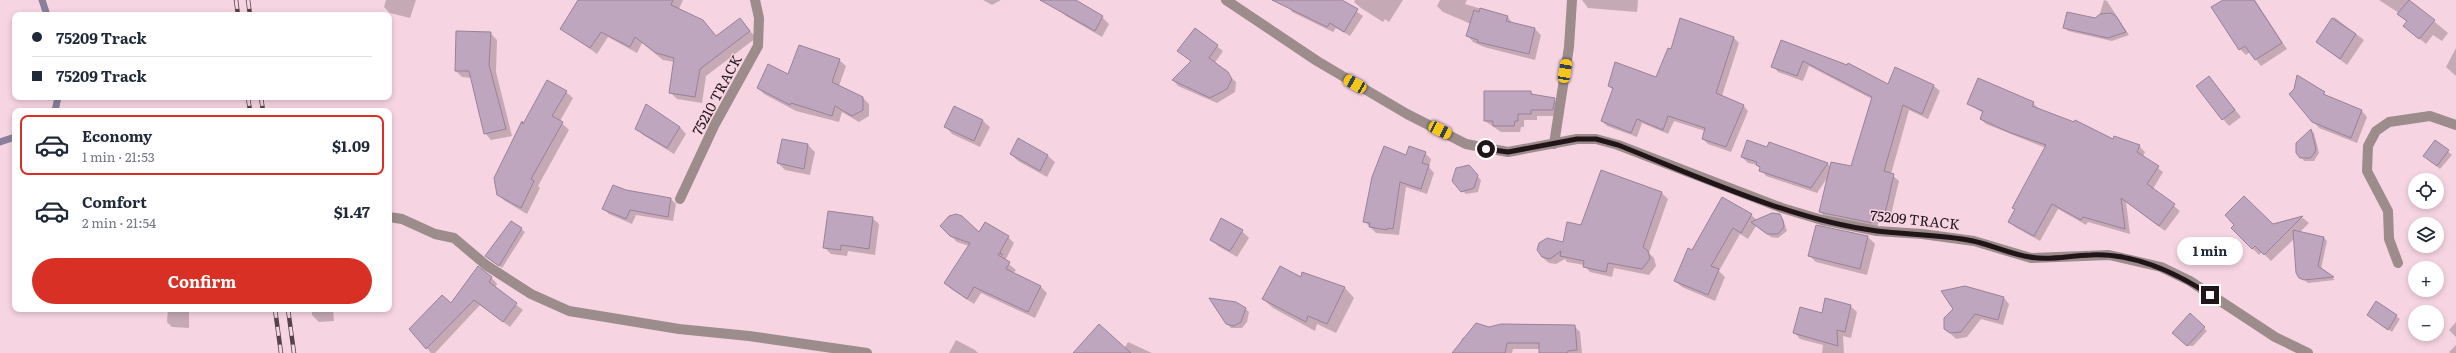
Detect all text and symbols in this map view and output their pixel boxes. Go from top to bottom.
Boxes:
text: 75209 Track [56,26,147,49]
street label: 75210 TRACK [687,50,746,138]
car [1557,58,1573,84]
text: 75209 Track [56,64,147,87]
car [1342,73,1368,95]
car [1427,119,1453,141]
text: Economy [82,124,152,147]
icon: car [34,127,70,163]
text: $1.09 [332,134,370,157]
route start [1477,140,1495,158]
text: 1 min · 21:53 [82,147,155,166]
map controls [2408,173,2444,341]
button: locate [2408,173,2444,209]
text: Comfort [82,190,147,213]
icon: car [34,193,70,229]
text: $1.47 [334,200,370,223]
street label: 75209 TRACK [1869,204,1961,234]
text: 2 min · 21:54 [82,213,156,232]
button: layers [2408,217,2444,253]
callout: 1 min [2177,237,2243,265]
text: 1 min [2193,241,2227,260]
button: Confirm [32,258,372,304]
button: + [2408,261,2444,297]
route end [2201,286,2219,304]
button: − [2408,305,2444,341]

